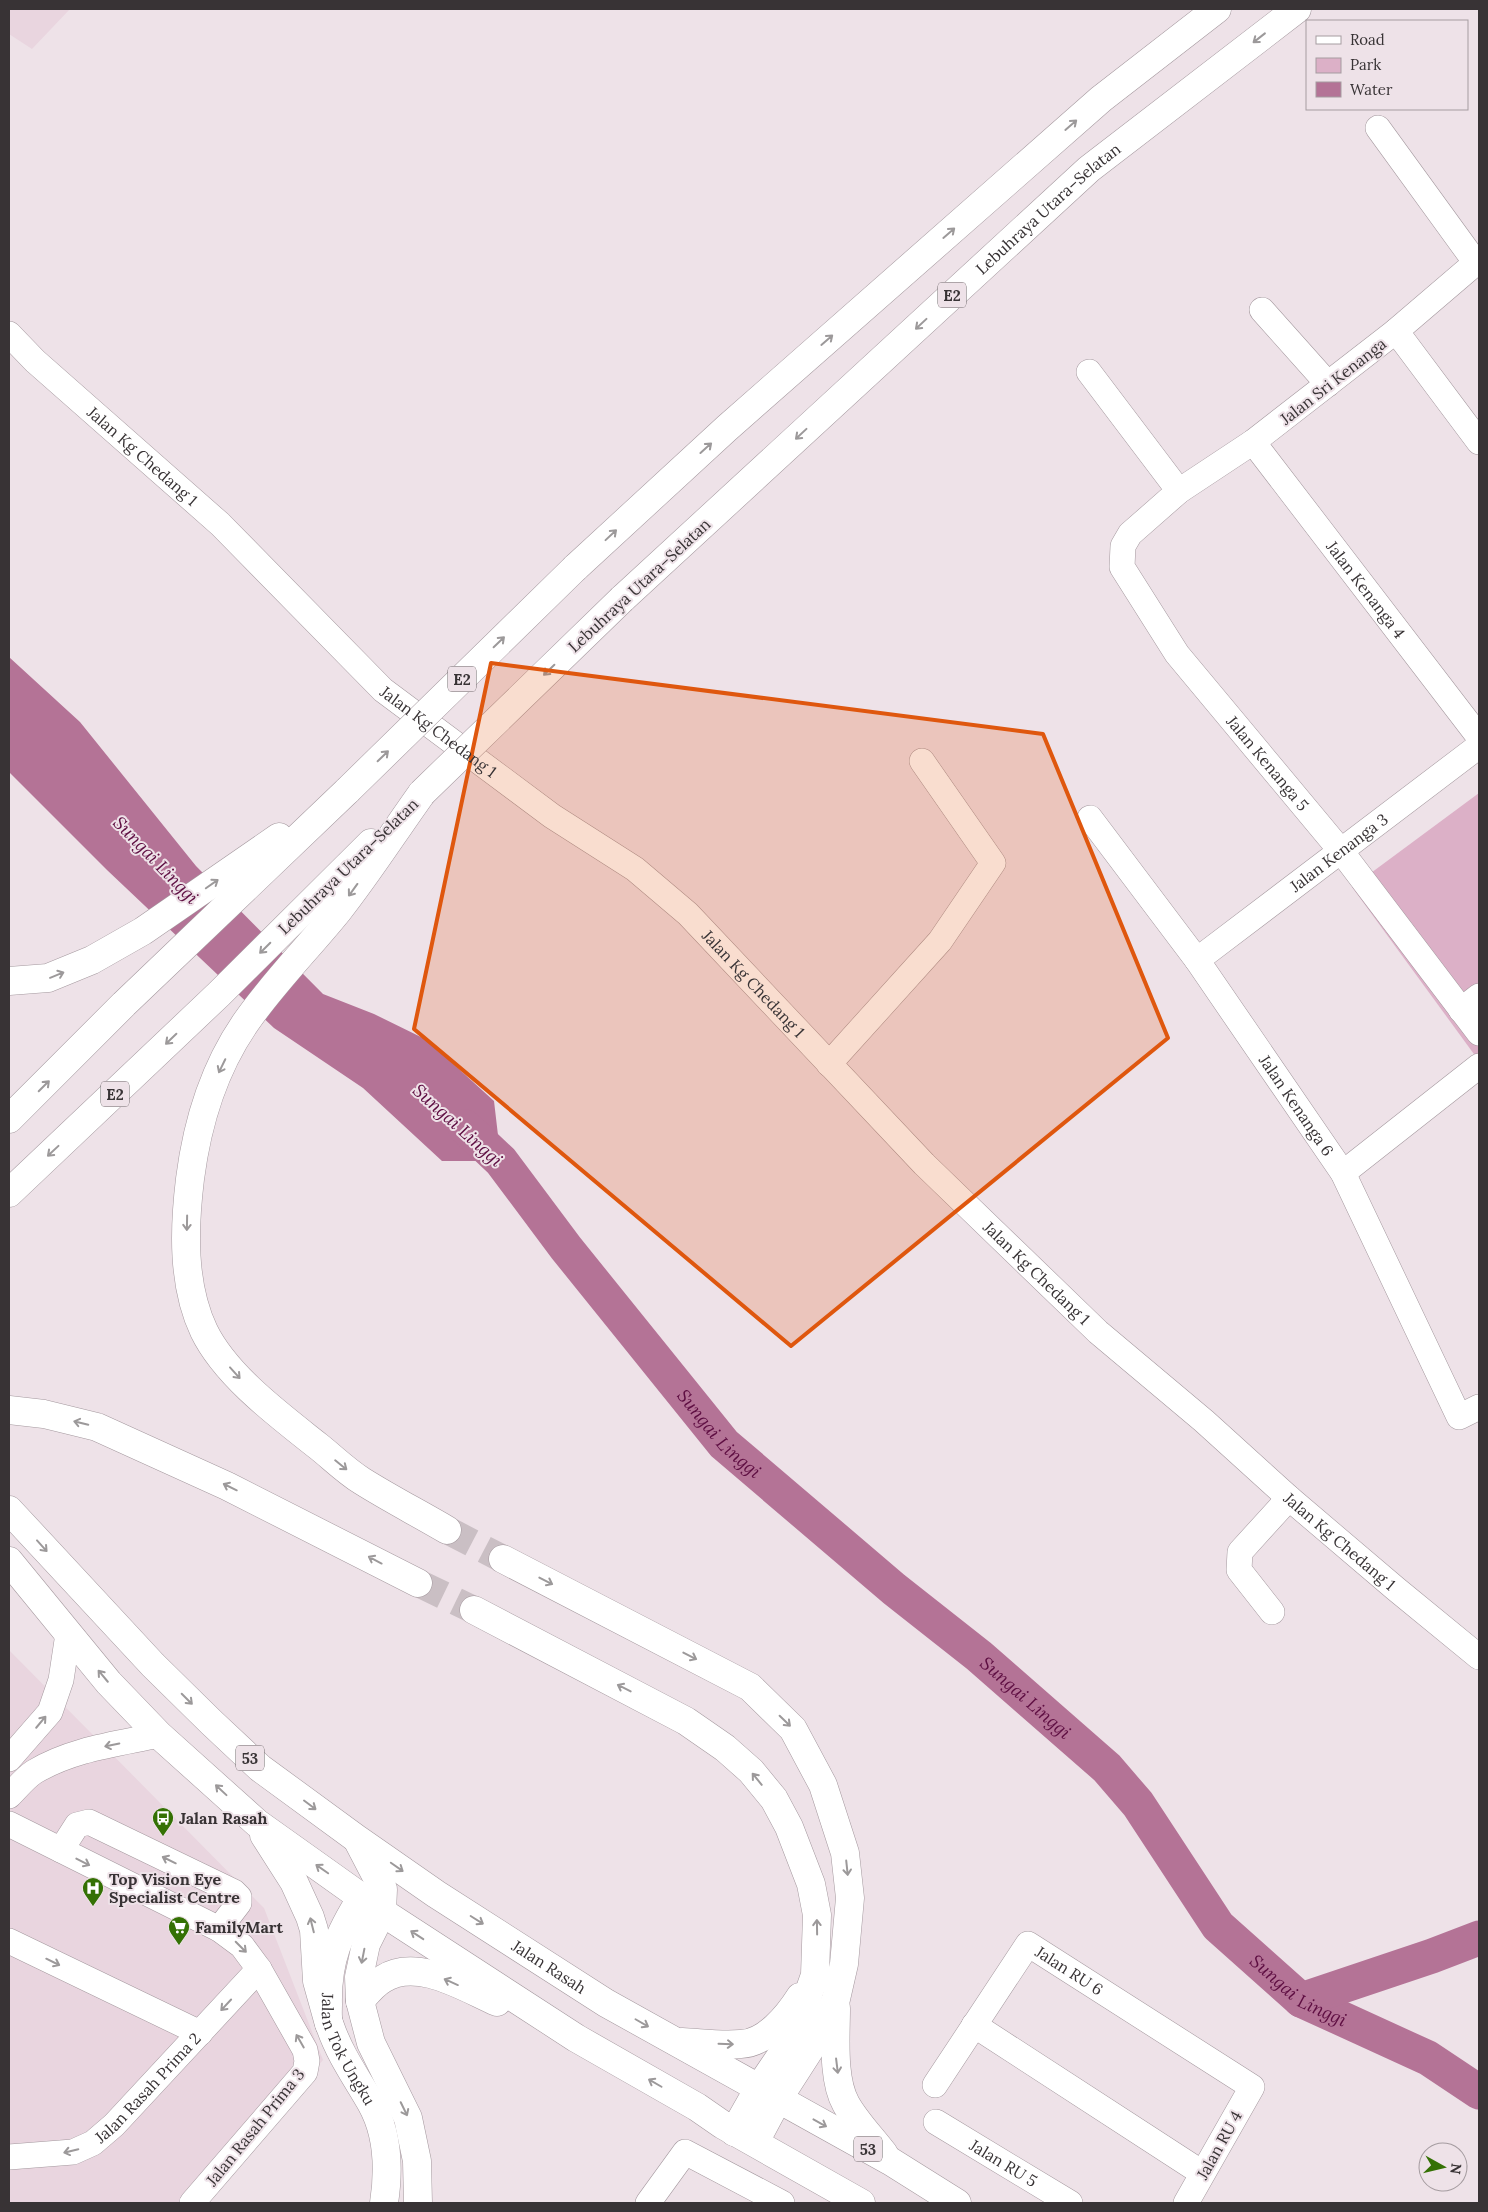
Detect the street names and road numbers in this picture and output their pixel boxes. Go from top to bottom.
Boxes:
street label: Lebuhraya Utara–Selatan [971,138,1125,278]
road number: E2 [938,282,966,308]
street label: Jalan Sri Kenanga [1275,333,1390,429]
street label: Jalan Kg Chedang 1 [83,401,202,510]
street label: Lebuhraya Utara–Selatan [564,514,715,656]
street label: Jalan Kenanga 4 [1322,536,1410,643]
road number: E2 [448,666,476,692]
street label: Jalan Kg Chedang 1 [375,681,501,782]
street label: Jalan Kenanga 5 [1222,711,1313,815]
street label: Lebuhraya Utara–Selatan [274,794,423,938]
street label: Jalan Kenanga 3 [1285,809,1392,897]
street label: Jalan Kg Chedang 1 [697,925,809,1041]
street label: Jalan Kenanga 6 [1254,1050,1338,1160]
road number: E2 [101,1082,129,1106]
street label: Jalan Kg Chedang 1 [979,1216,1094,1329]
street label: Jalan Kg Chedang 1 [1279,1488,1400,1594]
road number: 53 [236,1746,264,1770]
street label: Jalan Rasah [508,1935,590,1998]
street label: Jalan RU 6 [1031,1941,1107,1999]
street label: Jalan Tok Ungku [318,1992,380,2109]
street label: Jalan Rasah Prima 2 [90,2028,205,2148]
street label: Jalan Rasah Prima 3 [201,2064,308,2190]
street label: Jalan RU 4 [1191,2107,1246,2184]
street label: Jalan RU 5 [965,2134,1041,2191]
road number: 53 [854,2136,882,2162]

